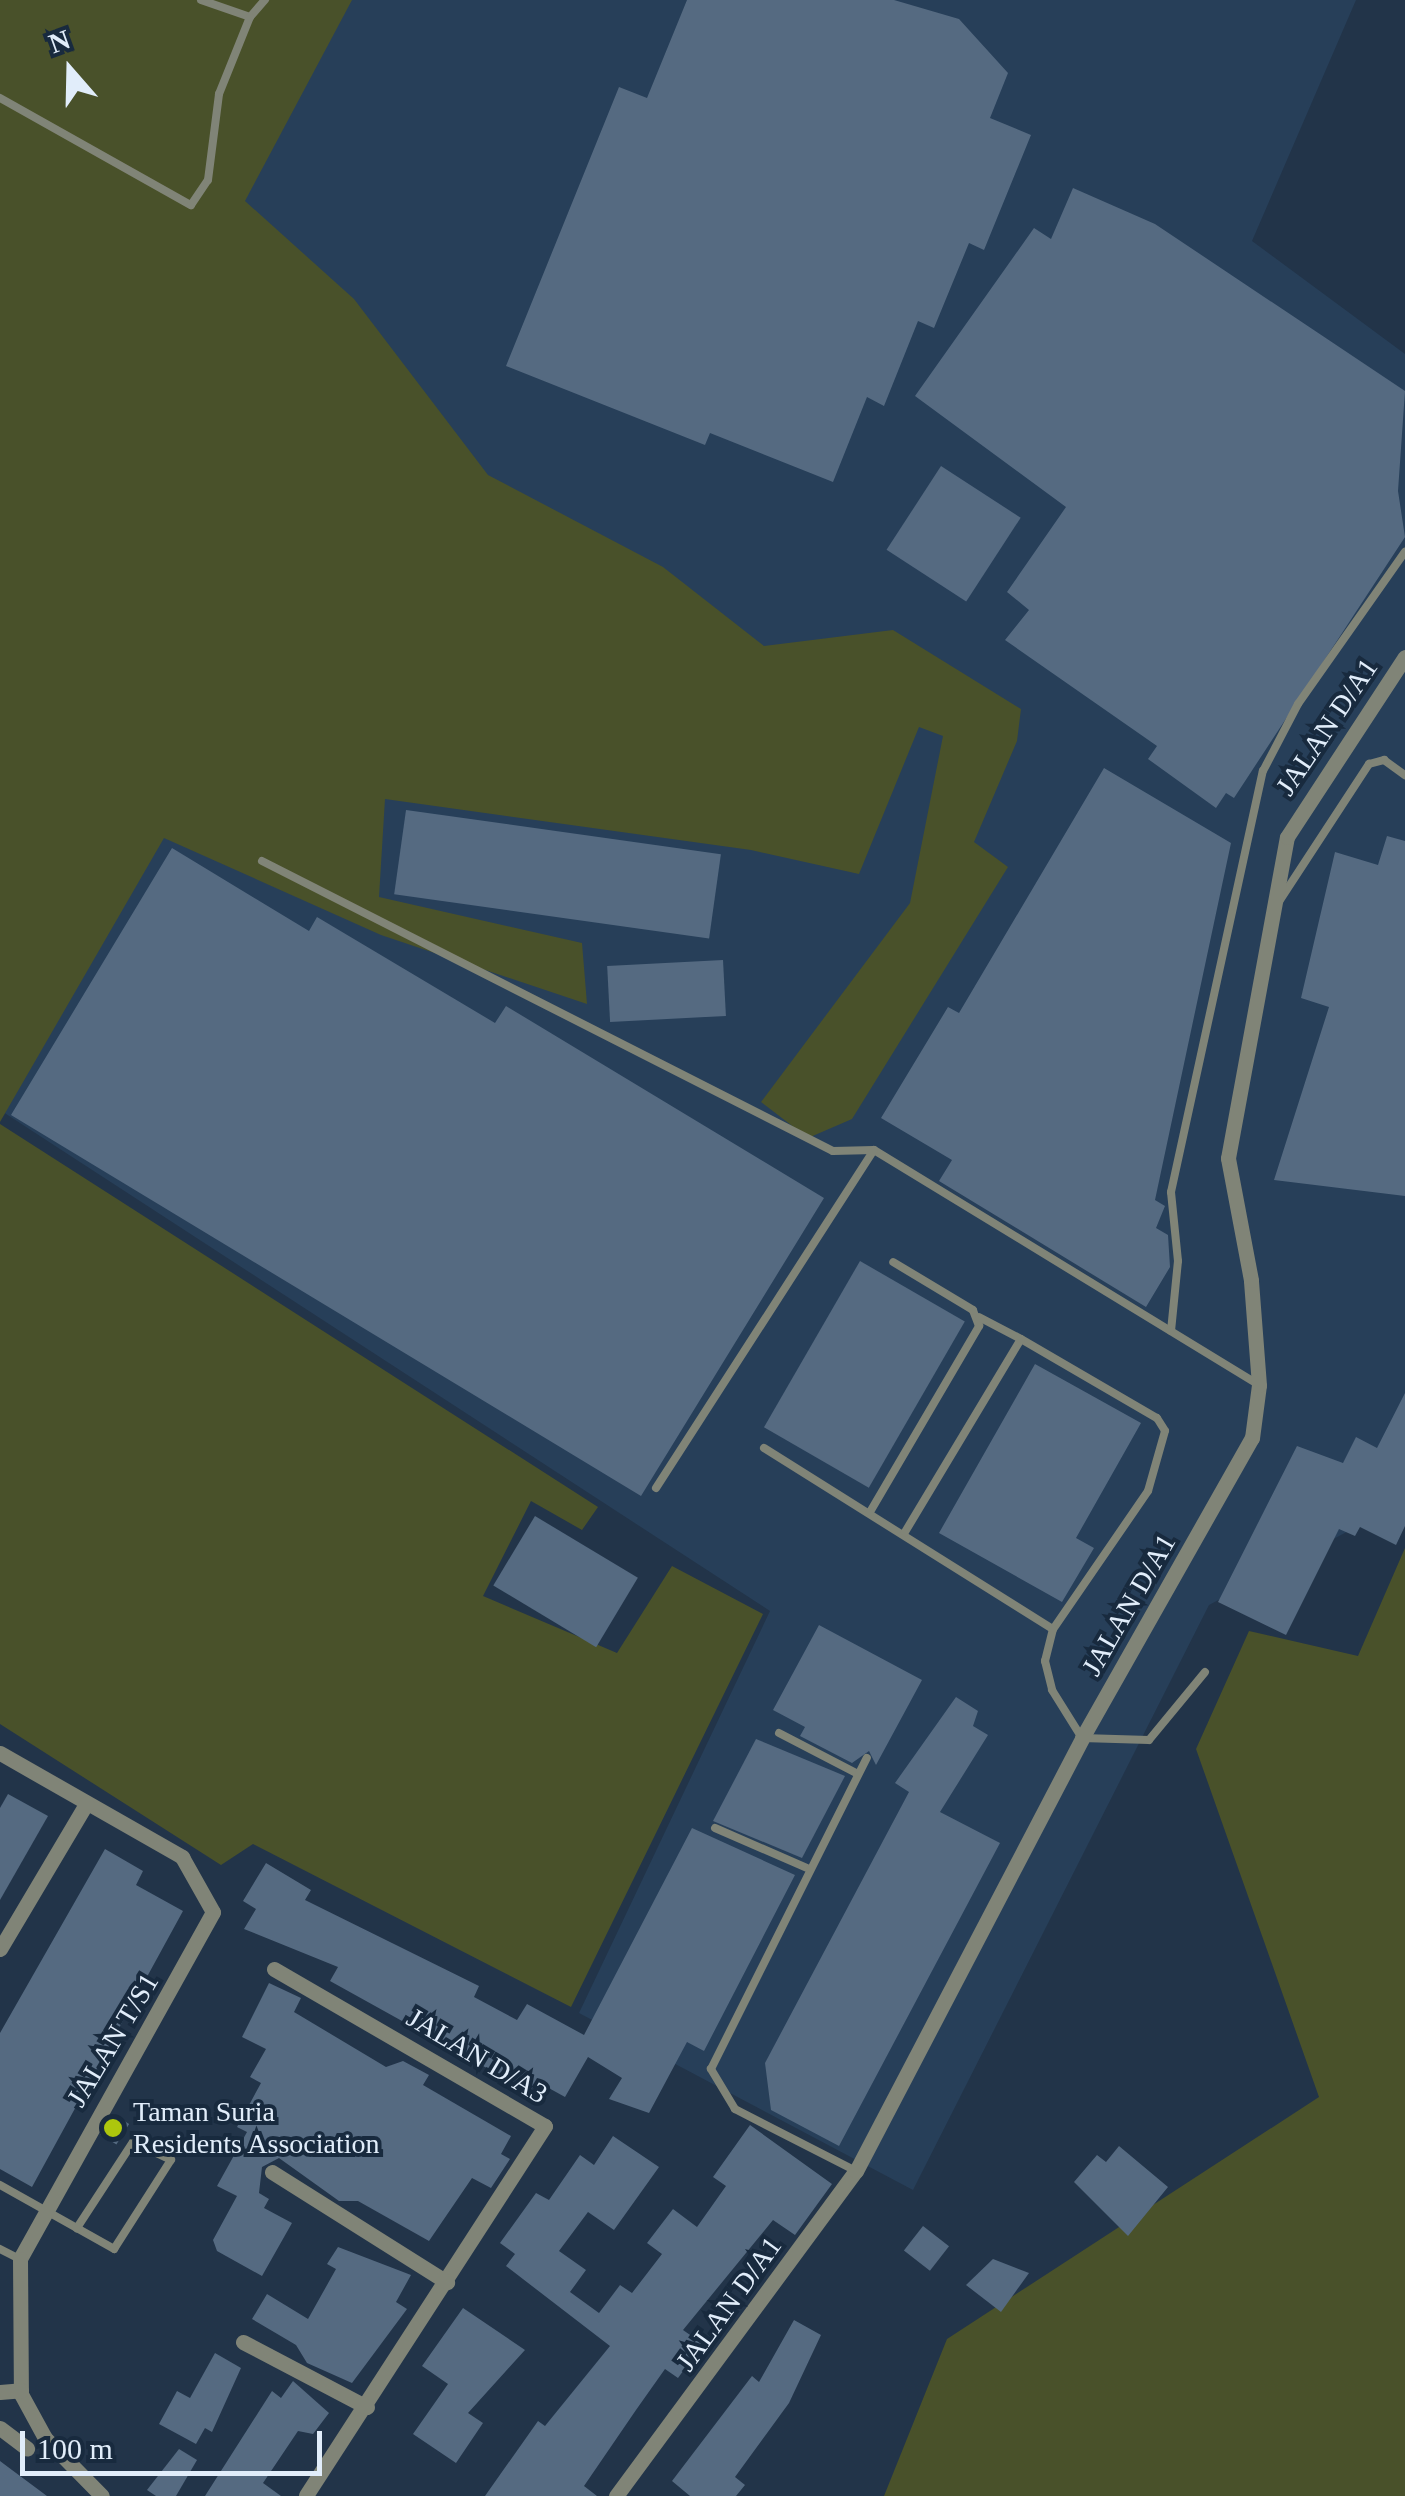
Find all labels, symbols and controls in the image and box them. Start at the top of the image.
north arrow [20,20,120,120]
text: N [45,23,74,59]
street label: JALAN D/A1 [1269,652,1385,802]
street label: JALAN D/A1 [1075,1528,1183,1682]
street label: JALAN T/S1 [60,1967,166,2113]
street label: JALAN D/A3 [401,2001,553,2111]
place label: Taman Suria Residents Association [133,2095,381,2161]
marker: Taman Suria Residents Association [102,2117,124,2139]
street label: JALAN D/A1 [669,2230,789,2378]
scale bar [25,2411,328,2473]
text: 100 m [37,2432,113,2465]

